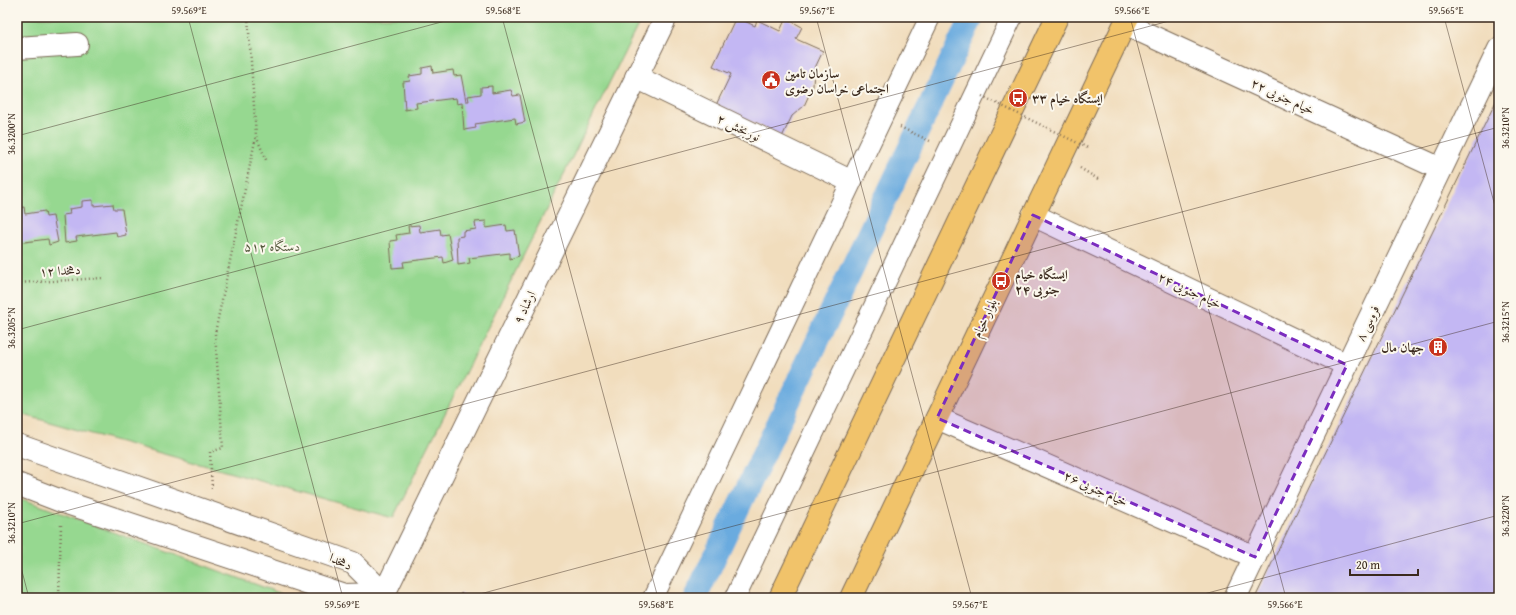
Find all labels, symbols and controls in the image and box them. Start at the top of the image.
text: 59.569°E [171,3,207,18]
text: 59.568°E [485,3,521,18]
text: 59.567°E [799,3,835,18]
text: 59.566°E [1114,3,1150,18]
text: 59.565°E [1428,3,1464,18]
place label: سازمان تامین اجتماعی خراسان رضوی [785,64,889,98]
public building icon: سازمان تامین اجتماعی خراسان رضوی [760,69,782,91]
street label: خیام جنوبی ۲۲ [1247,73,1318,121]
bus stop icon: ایستگاه خیام ۳۳ [1007,87,1029,109]
place label: ایستگاه خیام ۳۳ [1032,89,1103,110]
text: 36.3210°N [1498,107,1513,149]
street label: نوربخش ۲ [714,109,764,146]
text: 36.3200°N [4,113,19,155]
park label: ۵۱۲ دستگاه [244,237,300,256]
street label: دهخدا ۱۲ [39,260,81,281]
place label: ایستگاه خیام جنوبی ۲۴ [1015,265,1068,299]
street label: خیام جنوبی ۲۴ [1154,267,1225,315]
bus stop icon: ایستگاه خیام جنوبی ۲۴ [990,270,1012,292]
street label: ارشاد ۹ [508,287,541,327]
street label: بلوار خیام [967,295,1004,342]
text: 36.3215°N [1498,301,1513,343]
street label: فروسی ۸ [1351,302,1384,344]
text: 36.3205°N [4,307,19,349]
building icon: جهان مال [1427,336,1449,358]
place label: جهان مال [1381,338,1424,357]
street label: خیام جنوبی ۲۶ [1060,466,1131,513]
text: 36.3220°N [1498,495,1513,537]
text: 36.3210°N [4,502,19,544]
street label: دهخدا [326,548,355,575]
scale bar [1350,551,1418,577]
text: 20 m [1356,556,1380,573]
text: 59.569°E [324,597,360,612]
text: 59.568°E [638,597,674,612]
text: 59.567°E [952,597,988,612]
text: 59.566°E [1267,597,1303,612]

